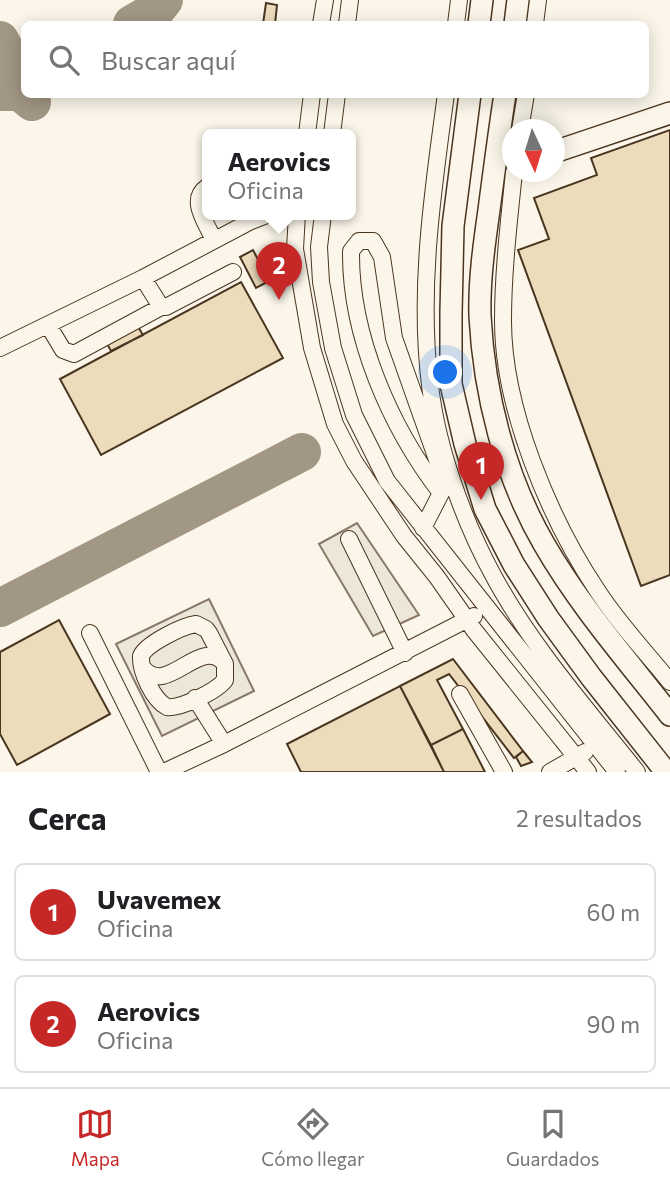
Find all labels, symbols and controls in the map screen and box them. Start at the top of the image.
search box [21,21,649,98]
icon: search [45,41,83,79]
text: Buscar aquí [101,44,236,75]
north arrow [502,119,565,182]
popup [202,129,356,220]
text: Aerovics [227,145,331,176]
text: Oficina [227,176,304,204]
pin: 2 [256,242,302,300]
your location [428,355,462,389]
pin: 1 [458,442,504,500]
text: Cerca [28,799,107,836]
text: 2 resultados [516,804,642,832]
text: Uvavemex [97,883,222,914]
text: 1 [48,898,58,926]
text: 60 m [587,898,640,926]
text: Oficina [97,914,173,942]
text: Aerovics [97,995,200,1026]
text: 2 [46,1010,60,1038]
text: 90 m [587,1010,640,1038]
text: Oficina [97,1026,173,1054]
tab: Mapa [71,1105,120,1170]
tab: Cómo llegar [261,1105,365,1170]
tab: Guardados [506,1105,599,1170]

